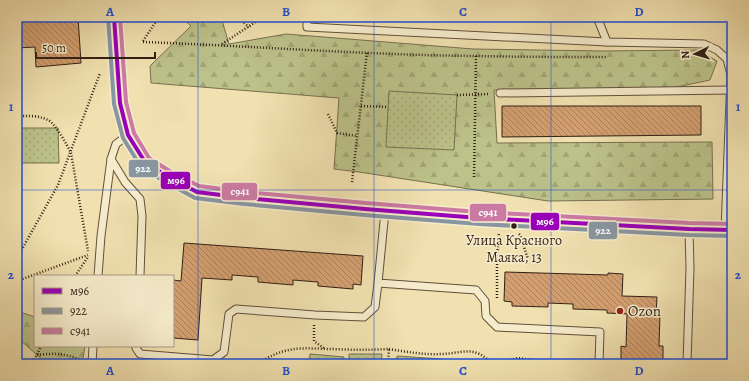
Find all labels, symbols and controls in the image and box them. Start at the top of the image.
text: A [105,3,115,20]
text: B [282,3,290,20]
text: C [459,3,467,20]
text: D [634,3,644,20]
scale bar [36,34,155,60]
north arrow [675,34,715,74]
text: 50 m [42,40,66,56]
text: N [678,50,693,59]
text: 1 [9,98,14,115]
text: 1 [736,98,741,115]
line badge: 922 [128,159,159,178]
text: 922 [135,161,152,176]
line badge: м96 [160,171,191,190]
text: м96 [167,173,185,188]
line badge: с941 [221,182,258,201]
text: с941 [231,184,250,199]
line badge: с941 [469,203,507,222]
text: с941 [479,205,498,220]
line badge: м96 [530,212,560,231]
text: м96 [536,214,554,229]
marker: Улица Красного Маяка, 13 [509,221,519,231]
line badge: 922 [588,221,618,240]
text: 922 [595,223,612,238]
place label: Улица Красного Маяка, 13 [466,231,562,267]
text: 2 [8,266,15,283]
text: 2 [735,266,742,283]
legend [34,275,174,347]
text: м96 [70,283,90,299]
place label: Ozon [628,301,661,321]
text: 922 [70,303,87,319]
marker: Ozon [615,306,625,316]
text: с941 [70,323,90,339]
text: A [105,362,115,379]
text: B [282,362,290,379]
text: C [459,362,467,379]
text: D [634,362,644,379]

